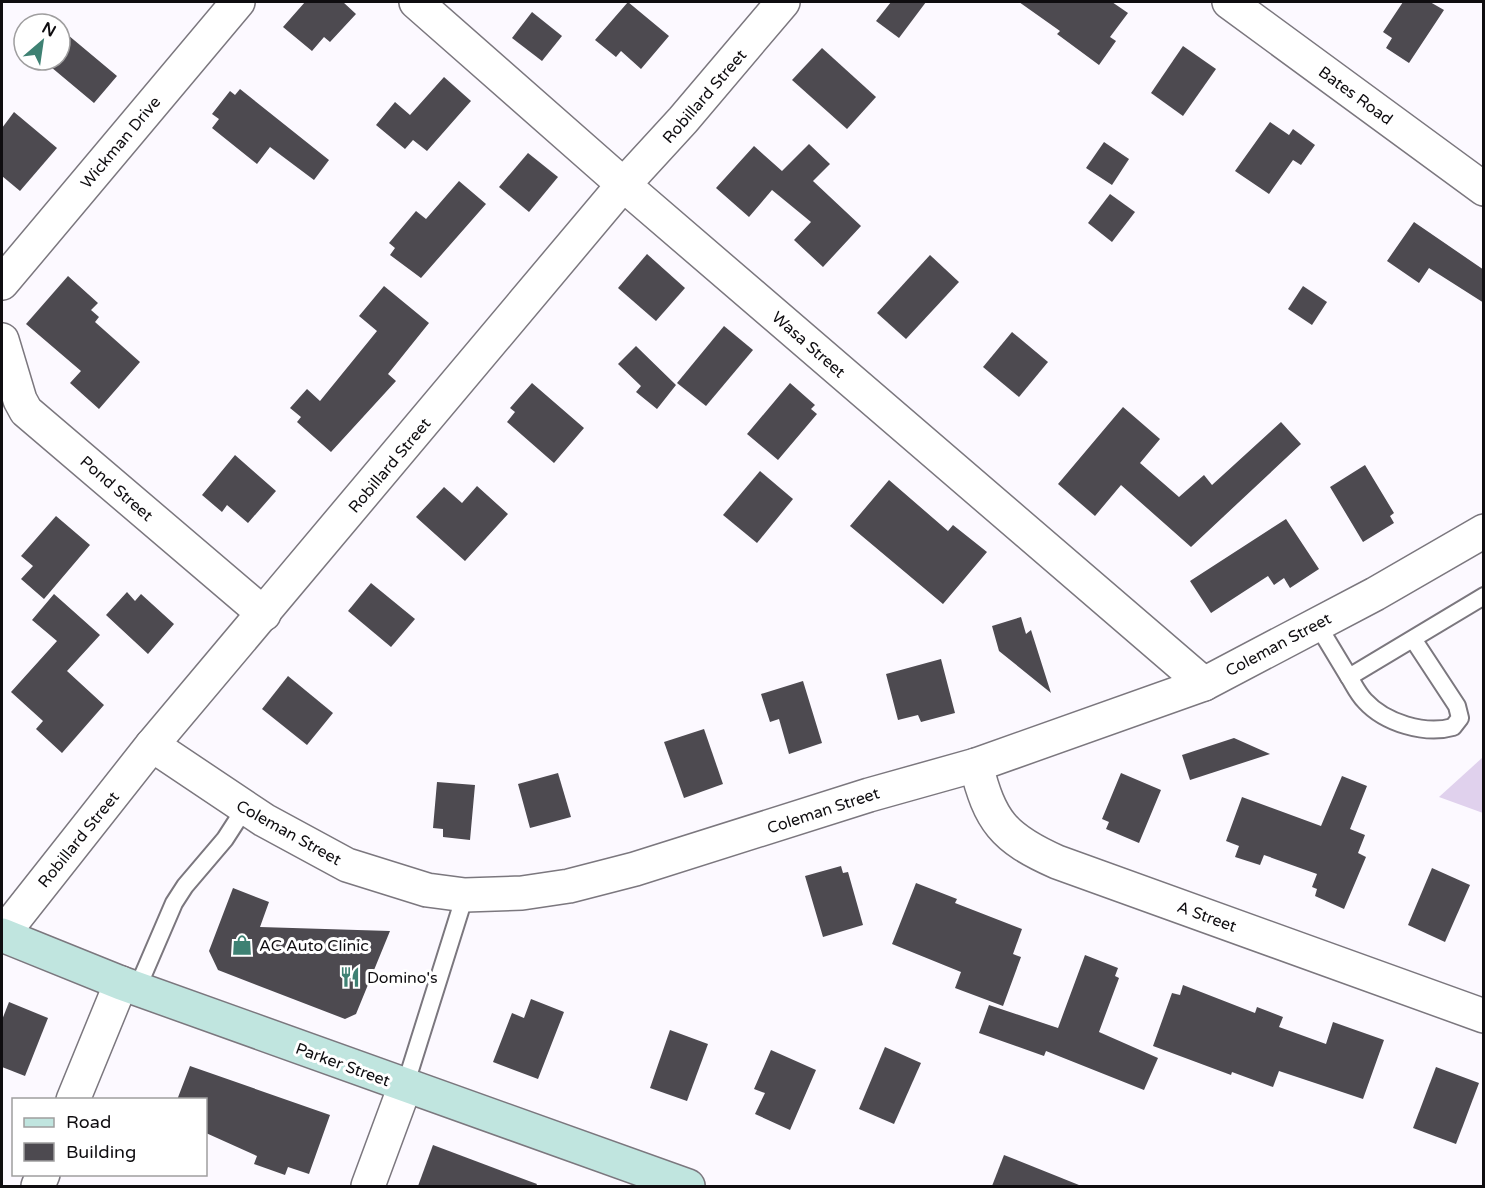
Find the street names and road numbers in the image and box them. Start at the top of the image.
street label: Robillard Street [658,46,751,148]
street label: Bates Road [1314,62,1396,129]
street label: Wickman Drive [76,92,165,193]
street label: Wasa Street [767,307,849,382]
street label: Robillard Street [344,414,435,517]
street label: Pond Street [76,452,157,526]
street label: Coleman Street [1222,609,1335,681]
street label: Coleman Street [765,783,882,839]
street label: Robillard Street [34,787,124,892]
street label: Coleman Street [233,796,345,870]
street label: A Street [1174,897,1239,937]
street label: Parker Street [293,1039,393,1091]

